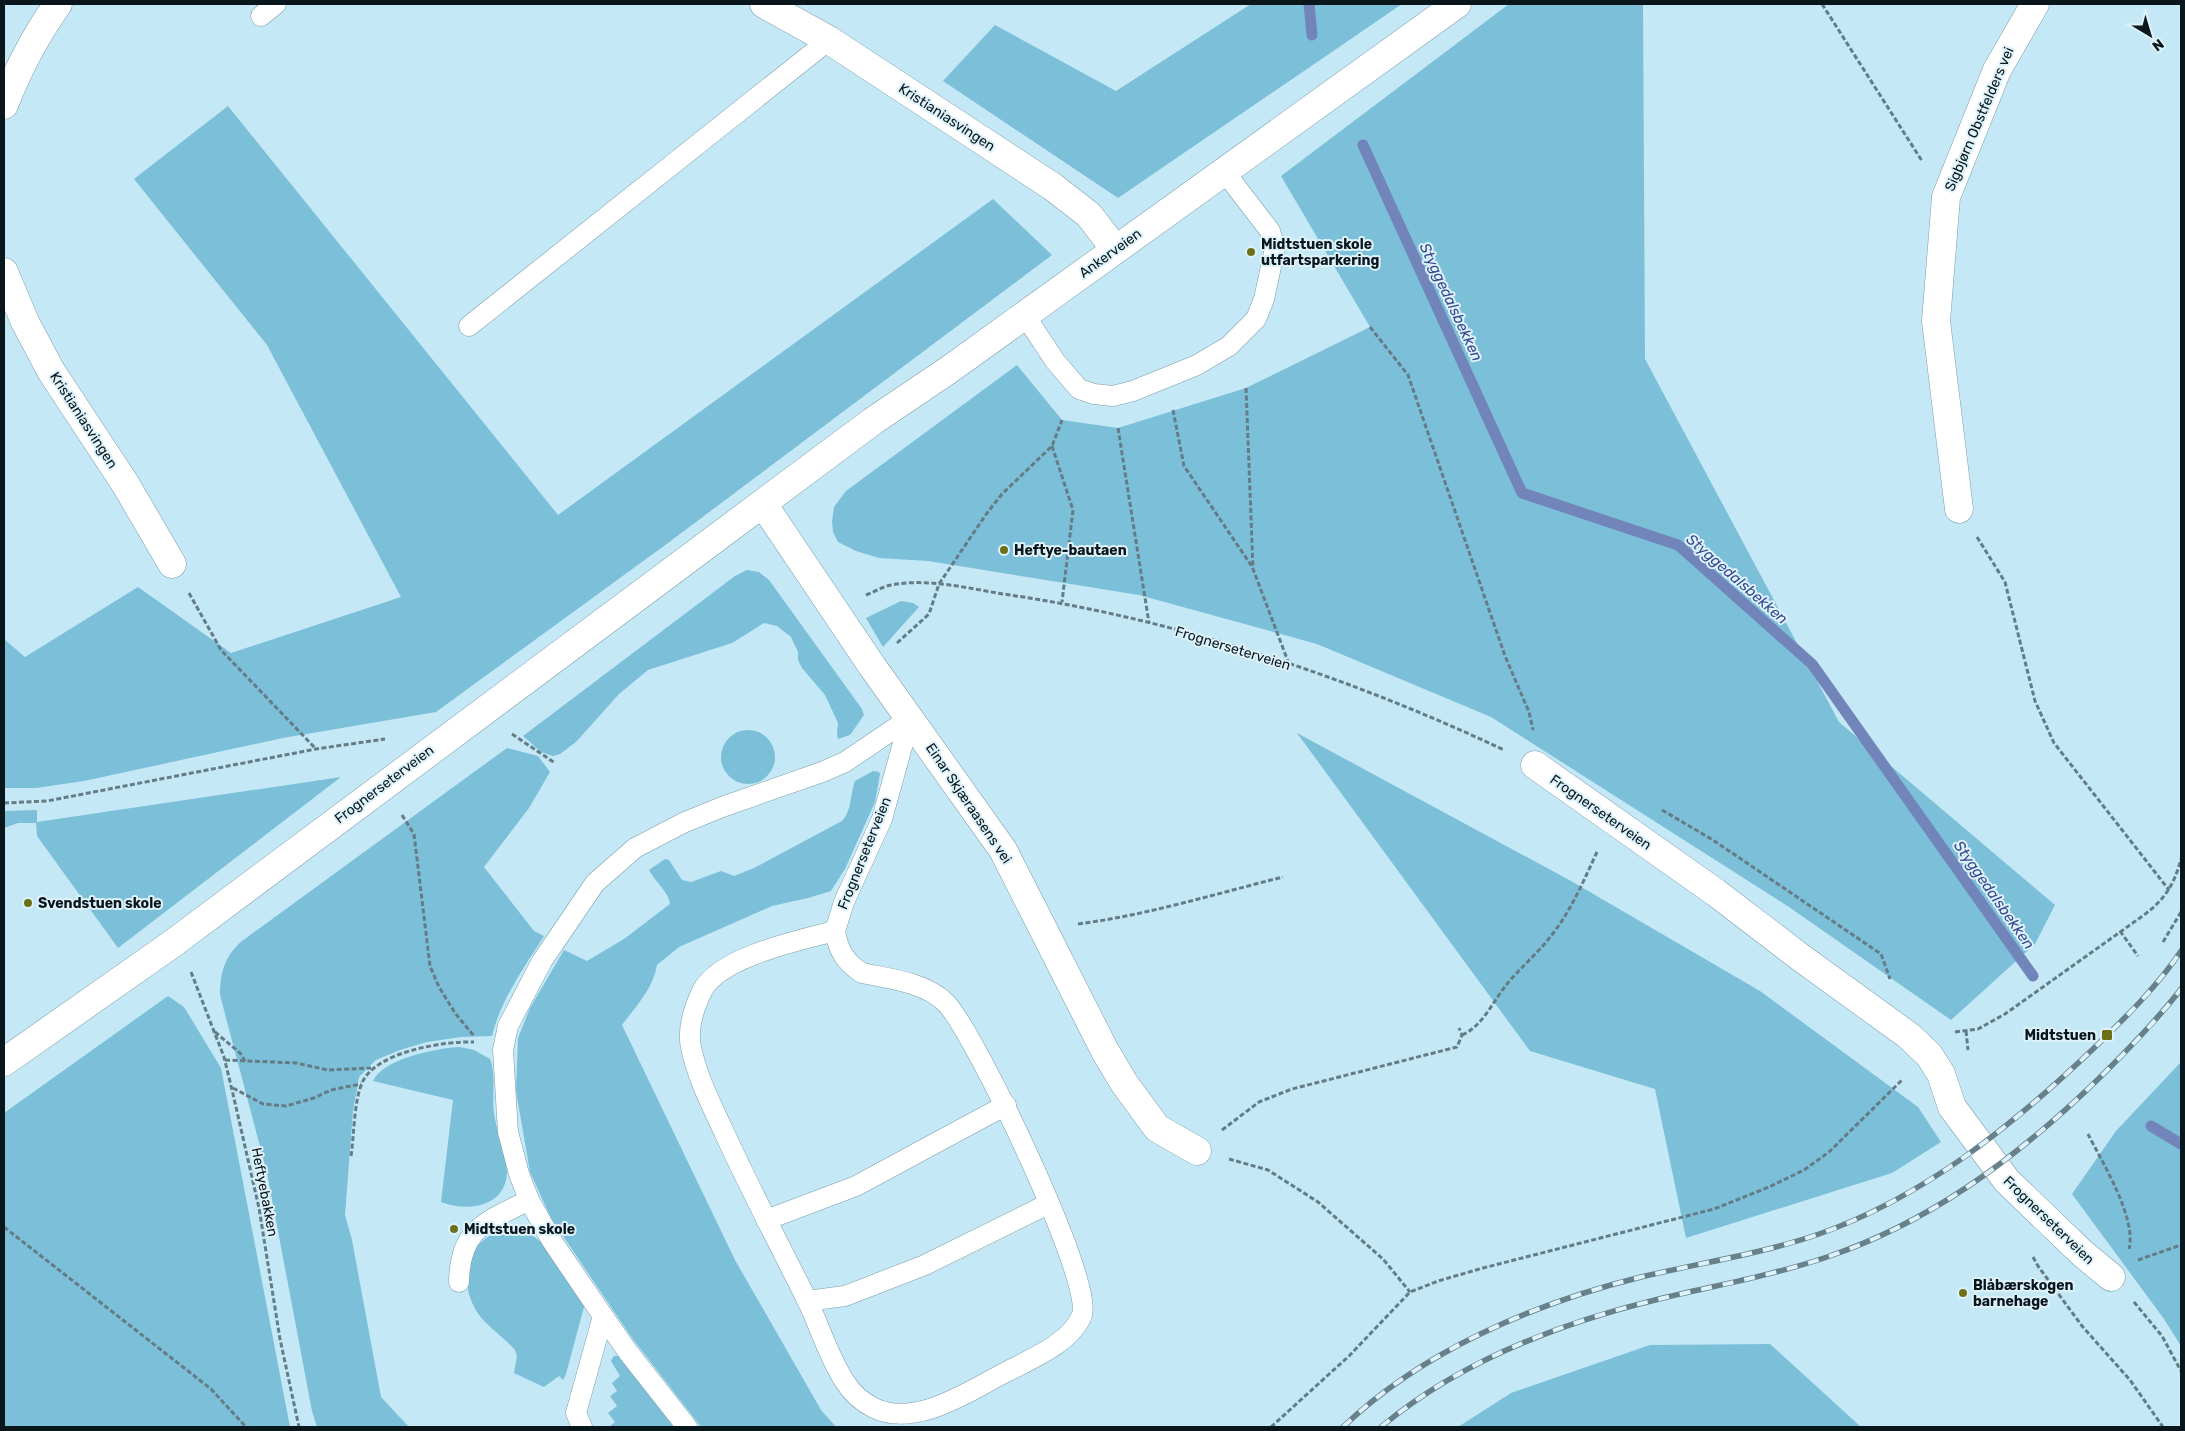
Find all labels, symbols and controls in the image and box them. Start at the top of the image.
north arrow [2125,10,2175,60]
text: N [2148,35,2167,55]
street label: Sigbjørn Obstfelders vei [1941,45,2018,194]
street label: Kristianiasvingen [895,80,998,155]
street label: Ankerveien [1076,225,1145,282]
place label: Midtstuen skole utfartsparkering [1261,236,1379,269]
water label: Styggedalsbekken [1416,240,1486,364]
marker: Midtstuen skole utfartsparkering [1245,246,1257,258]
street label: Kristianiasvingen [46,369,121,472]
water label: Styggedalsbekken [1683,530,1791,628]
place label: Heftye-bautaen [1014,542,1127,559]
marker: Heftye-bautaen [998,544,1010,556]
street label: Frognerseterveien [1173,623,1293,674]
street label: Einar Skjæraasens vei [922,740,1015,867]
street label: Frognerseterveien [331,742,437,827]
street label: Frognerseterveien [1547,771,1655,854]
street label: Frognerseterveien [834,794,895,912]
water label: Styggedalsbekken [1950,837,2038,953]
place label: Svendstuen skole [38,895,161,912]
marker: Svendstuen skole [22,897,34,909]
place label: Midtstuen [2024,1027,2096,1044]
marker: Midtstuen [2100,1028,2114,1042]
street label: Heftyebakken [248,1146,281,1238]
street label: Frognerseterveien [2000,1173,2098,1268]
place label: Midtstuen skole [464,1221,575,1238]
marker: Midtstuen skole [448,1223,460,1235]
place label: Blåbærskogen barnehage [1973,1277,2073,1310]
marker: Blåbærskogen barnehage [1957,1287,1969,1299]

